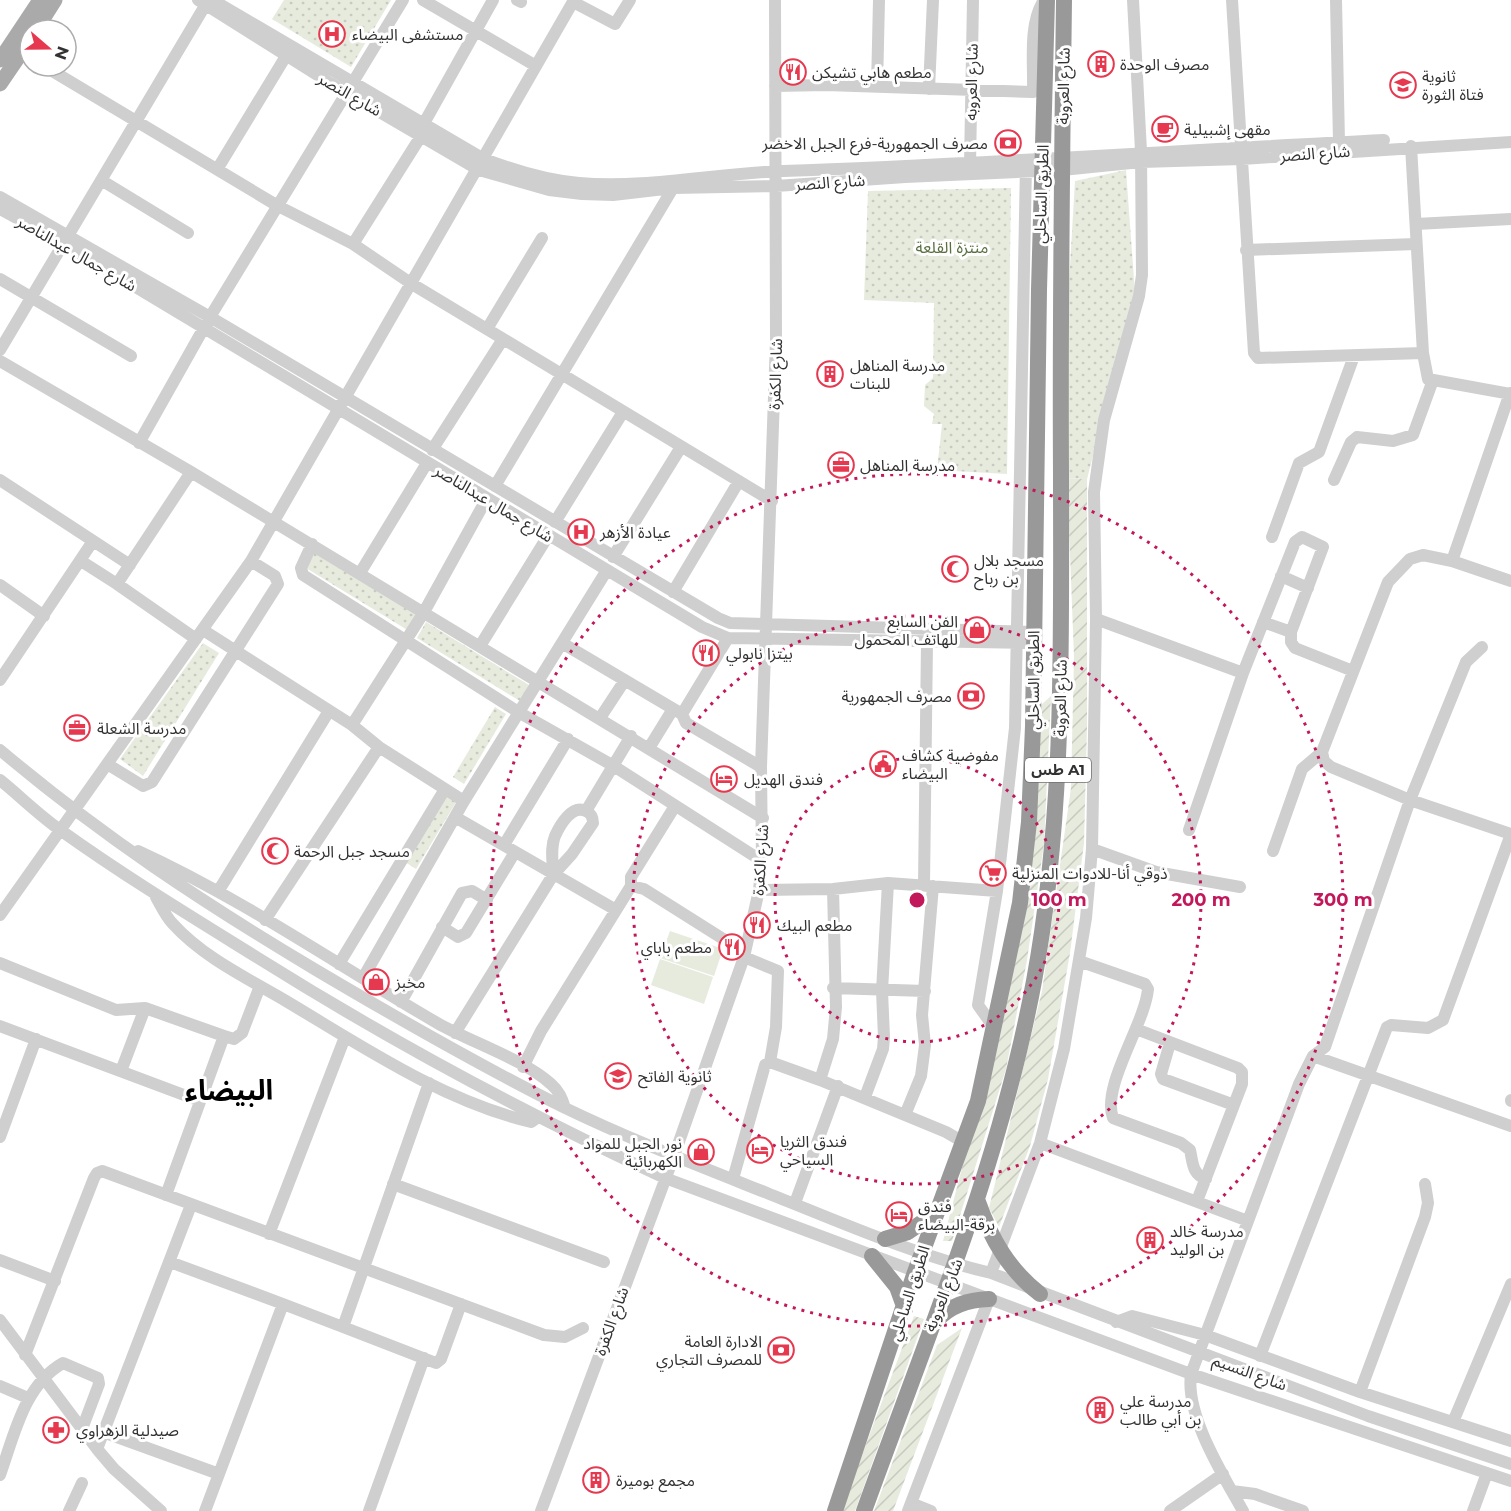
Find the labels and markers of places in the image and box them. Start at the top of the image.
hospital icon: مستشفى البيضاء [317,19,347,49]
place label: مستشفى البيضاء [352,25,463,44]
building icon: مصرف الوحدة [1086,49,1116,79]
place label: مصرف الوحدة [1120,55,1209,74]
restaurant icon: مطعم هابي تشيكن [778,57,808,87]
place label: مطعم هابي تشيكن [812,63,932,85]
place label: ثانوية فتاة الثورة [1422,67,1484,104]
school or university icon: ثانوية فتاة الثورة [1388,70,1418,100]
cafe icon: مقهى إشبيلية [1150,114,1180,144]
place label: مقهى إشبيلية [1184,120,1271,140]
bank icon: مصرف الجمهورية-فرع الجبل الاخضر [993,128,1023,158]
place label: مصرف الجمهورية-فرع الجبل الاخضر [761,134,988,156]
place label: مدرسة المناهل للبنات [850,356,945,393]
building icon: مدرسة المناهل للبنات [815,359,845,389]
office icon: مدرسة المناهل [826,450,856,480]
place label: مدرسة المناهل [860,456,955,475]
hospital icon: عيادة الأزهر [566,517,596,547]
place label: عيادة الأزهر [599,523,671,542]
place label: مسجد بلال بن رباح [974,551,1044,591]
mosque icon: مسجد بلال بن رباح [940,554,970,584]
place label: الفن السابع للهاتف المحمول [854,612,958,650]
shop icon: الفن السابع للهاتف المحمول [962,615,992,645]
restaurant icon: بيتزا نابولي [691,638,721,668]
place label: بيتزا نابولي [726,644,793,666]
bank icon: مصرف الجمهورية [956,681,986,711]
place label: مصرف الجمهورية [842,687,952,706]
office icon: مدرسة الشعلة [62,713,92,743]
place label: مدرسة الشعلة [97,719,186,738]
place label: مفوضية كشاف البيضاء [902,746,999,783]
public building icon: مفوضية كشاف البيضاء [868,749,898,779]
hotel icon: فندق الهديل [709,764,739,794]
place label: فندق الهديل [744,770,823,789]
mosque icon: مسجد جبل الرحمة [260,836,290,866]
place label: مسجد جبل الرحمة [294,842,410,861]
supermarket icon: ذوقي أنا-للادوات المنزلية [978,858,1008,888]
place label: ذوقي أنا-للادوات المنزلية [1012,864,1168,886]
centre of rings [907,890,927,910]
restaurant icon: مطعم البيك [742,910,772,940]
place label: مطعم البيك [777,916,852,938]
restaurant icon: مطعم باباي [717,932,747,962]
place label: مطعم باباي [641,938,712,960]
shop icon: مخبز [361,967,391,997]
place label: مخبز [394,973,425,992]
school or university icon: ثانوية الفاتح [603,1061,633,1091]
place label: ثانوية الفاتح [638,1067,712,1089]
place label: فندق الثريا السياحي [780,1132,847,1172]
place label: نور الجبل للمواد الكهربائية [583,1134,682,1171]
hotel icon: فندق الثريا السياحي [745,1135,775,1165]
shop icon: نور الجبل للمواد الكهربائية [686,1137,716,1167]
place label: فندق برقة-البيضاء [918,1197,995,1234]
hotel icon: فندق برقة-البيضاء [884,1200,914,1230]
place label: مدرسة خالد بن الوليد [1170,1222,1244,1259]
building icon: مدرسة خالد بن الوليد [1135,1225,1165,1255]
place label: الادارة العامة للمصرف التجاري [656,1332,762,1372]
bank icon: الادارة العامة للمصرف التجاري [766,1335,796,1365]
place label: مدرسة علي بن أبي طالب [1120,1392,1201,1432]
building icon: مدرسة علي بن أبي طالب [1085,1395,1115,1425]
pharmacy icon: صيدلية الزهراوي [41,1415,71,1445]
place label: صيدلية الزهراوي [76,1421,179,1443]
building icon: مجمع بوميرة [581,1465,611,1495]
place label: مجمع بوميرة [616,1471,695,1493]

